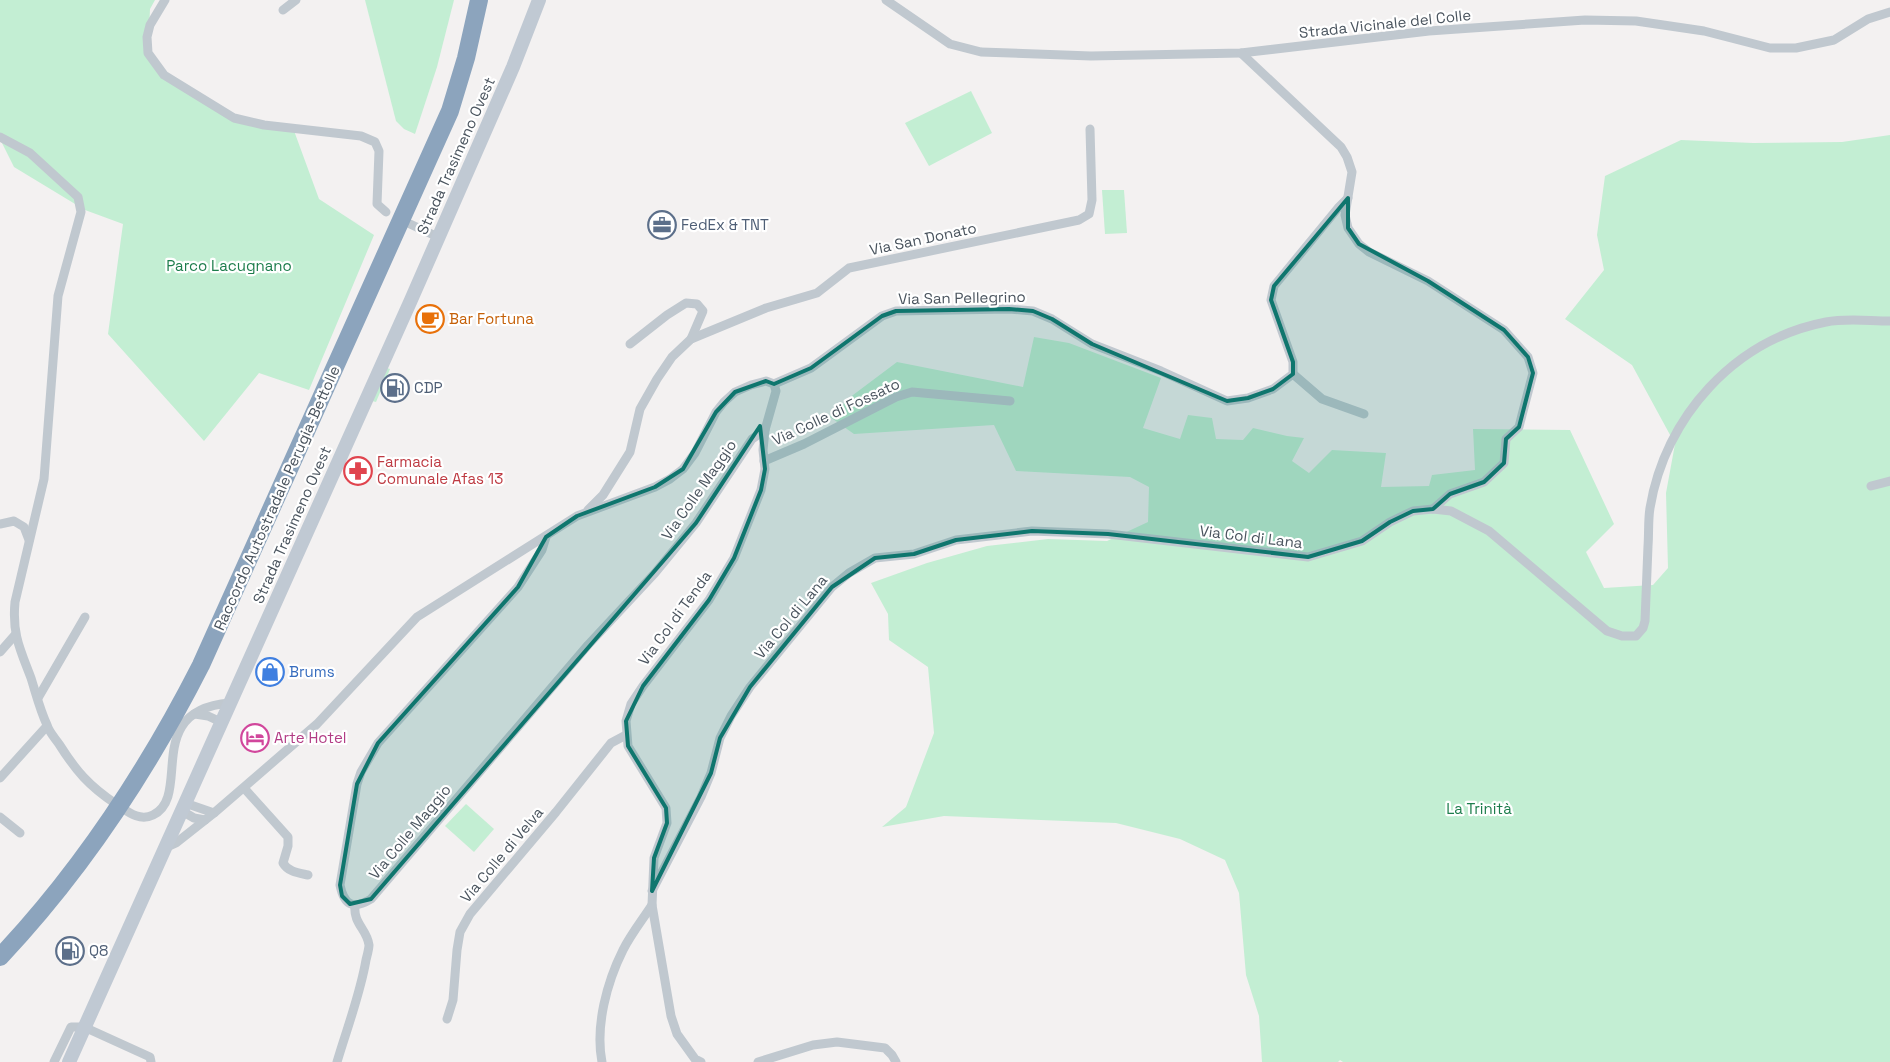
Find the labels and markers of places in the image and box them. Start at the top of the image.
office icon: FedEx & TNT [647,210,677,240]
place label: FedEx & TNT [681,215,769,234]
cafe icon: Bar Fortuna [415,304,445,334]
place label: Bar Fortuna [449,309,534,328]
fuel station icon: CDP [380,373,410,403]
place label: CDP [414,378,443,397]
place label: Farmacia Comunale Afas 13 [377,452,503,488]
pharmacy icon: Farmacia Comunale Afas 13 [343,456,373,486]
shop icon: Brums [255,657,285,687]
place label: Brums [289,662,335,681]
hotel icon: Arte Hotel [240,723,270,753]
place label: Arte Hotel [274,728,346,747]
fuel station icon: Q8 [55,936,85,966]
place label: Q8 [89,941,108,960]

